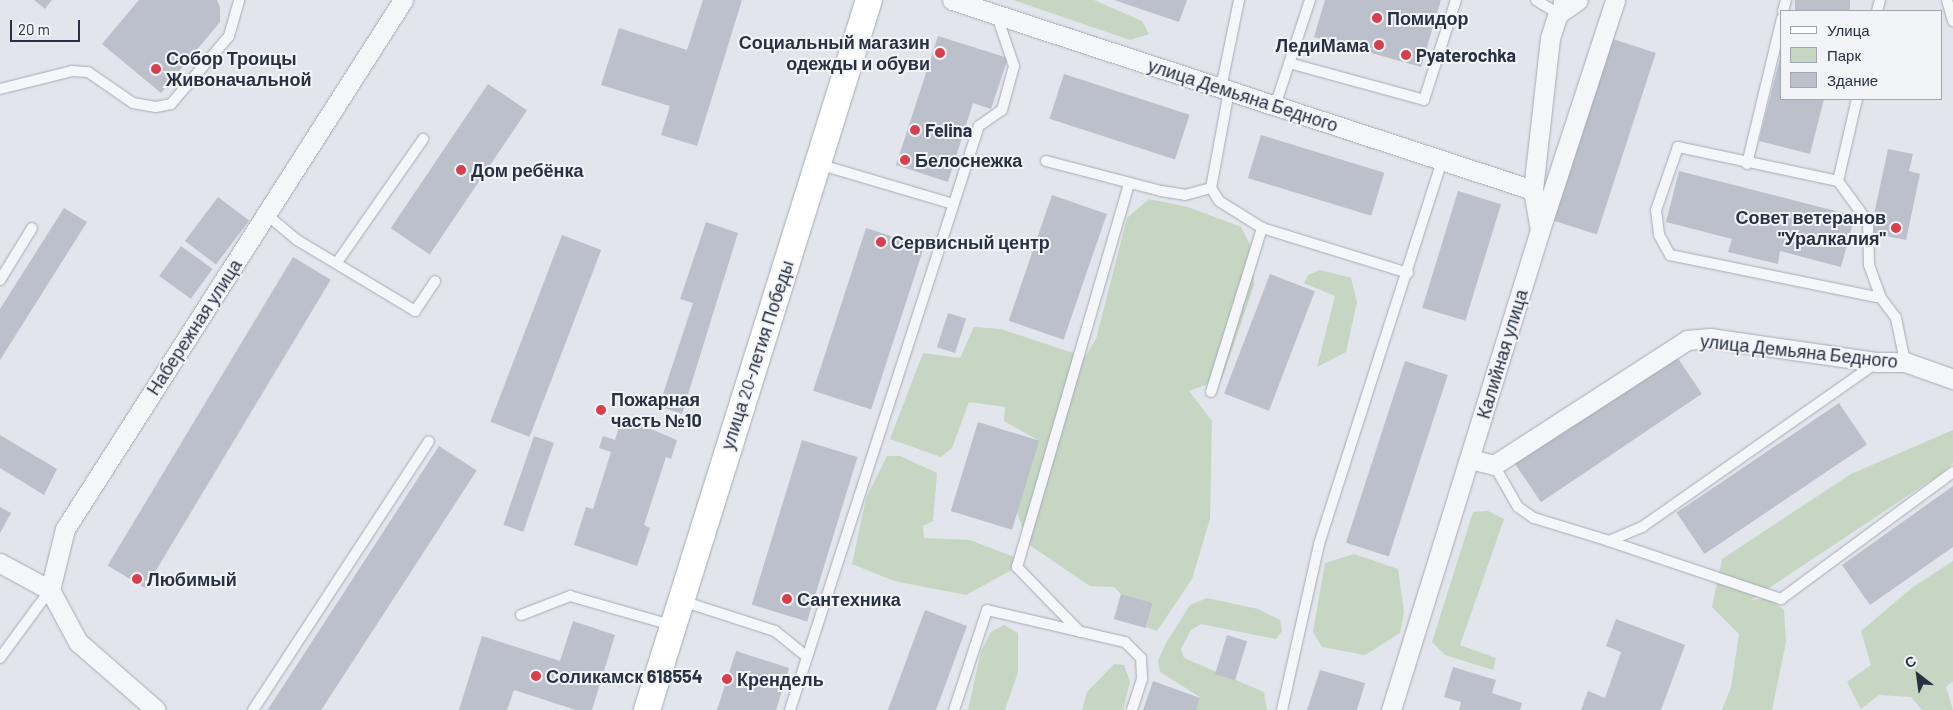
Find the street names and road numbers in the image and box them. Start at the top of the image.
street label: улица Демьяна Бедного [1145,54,1341,136]
street label: Набережная улица [142,255,246,399]
street label: улица 20-летия Победы [716,258,798,452]
street label: Калийная улица [1472,287,1532,421]
street label: улица Демьяна Бедного [1699,330,1899,372]

